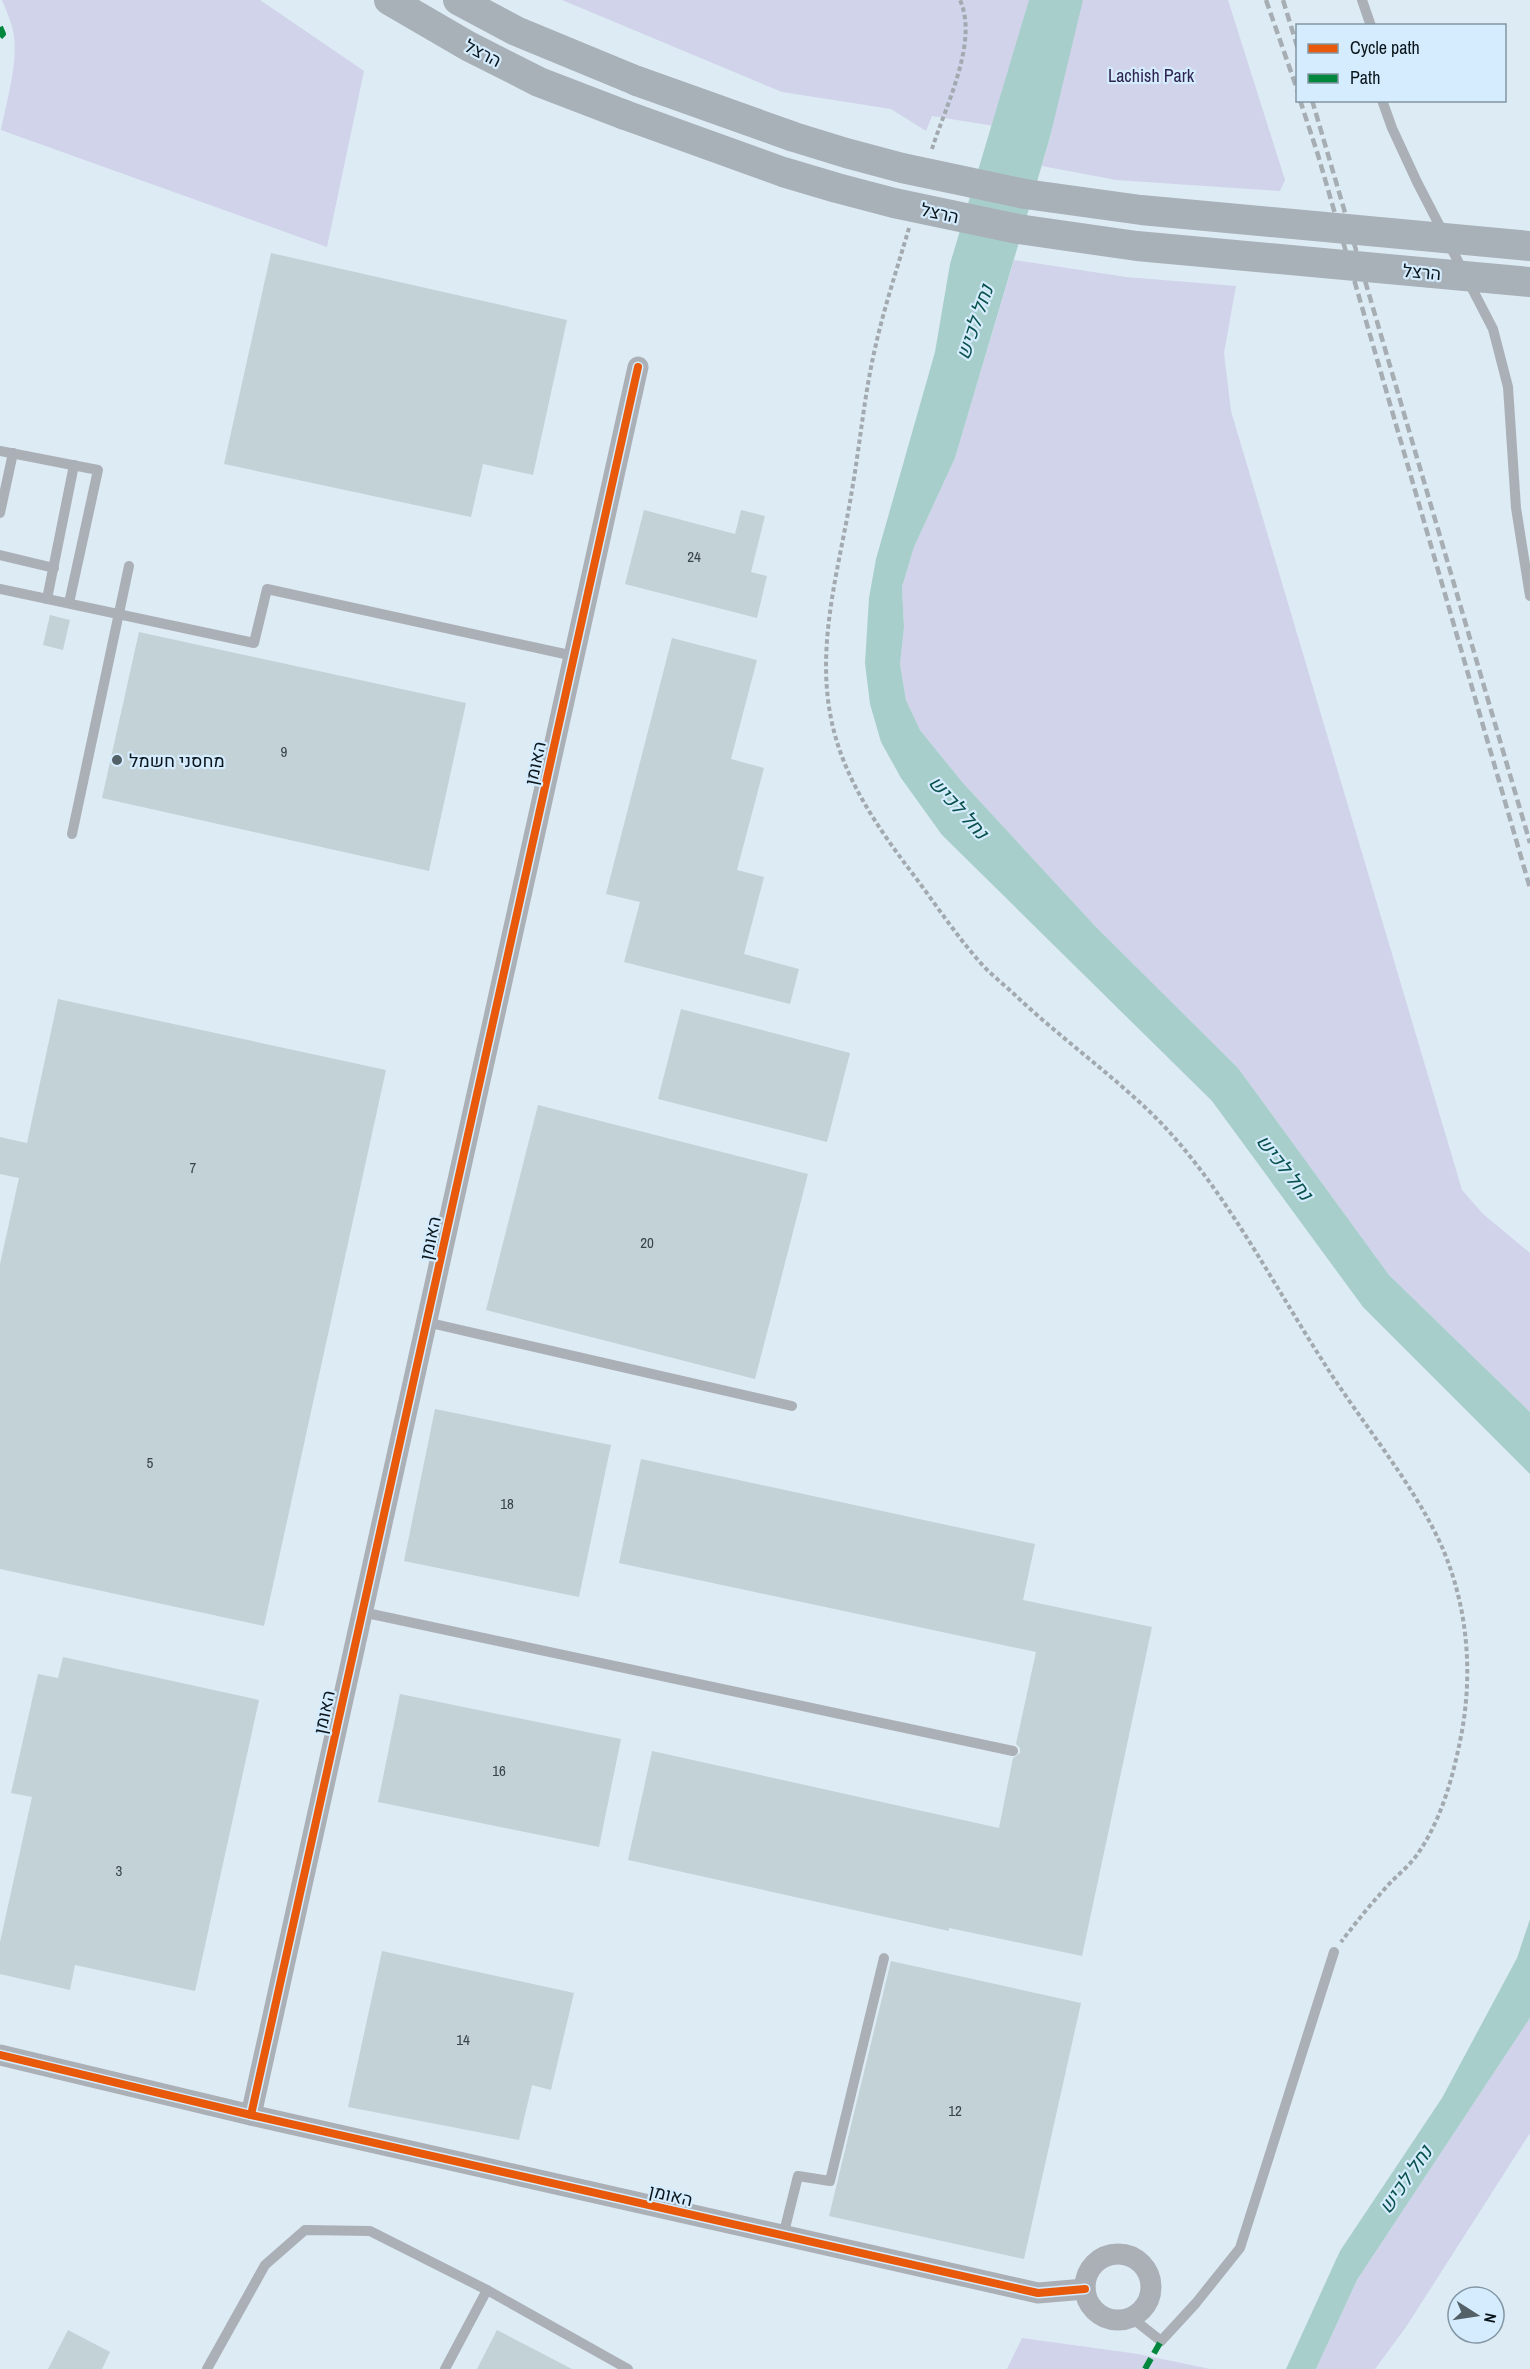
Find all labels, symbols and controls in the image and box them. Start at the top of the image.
legend [1296,24,1506,102]
street label: הרצל [460,33,506,73]
text: Cycle path [1350,35,1420,60]
park label: Lachish Park [1108,63,1195,88]
text: Path [1350,65,1380,90]
street label: הרצל [919,197,961,229]
street label: הרצל [1402,258,1442,286]
water label: נחל לכיש [949,279,1000,363]
house number: 24 [687,546,701,567]
street label: האומן [518,739,552,787]
house number: 9 [281,741,288,762]
place label: מחסני חשמל [129,748,225,773]
marker: מחסני חשמל [110,753,124,767]
water label: נחל לכיש [923,769,996,846]
water label: נחל לכיש [1251,1128,1320,1207]
house number: 7 [190,1157,197,1178]
street label: האומן [413,1214,447,1262]
house number: 20 [640,1232,654,1253]
house number: 5 [147,1452,154,1473]
house number: 18 [500,1493,514,1514]
street label: האומן [307,1688,341,1736]
house number: 16 [492,1760,506,1781]
house number: 3 [116,1860,123,1881]
house number: 14 [456,2029,470,2050]
house number: 12 [948,2100,962,2121]
water label: נחל לכיש [1372,2138,1439,2218]
street label: האומן [647,2178,695,2212]
north arrow [1446,2285,1506,2345]
text: N [1479,2311,1502,2325]

